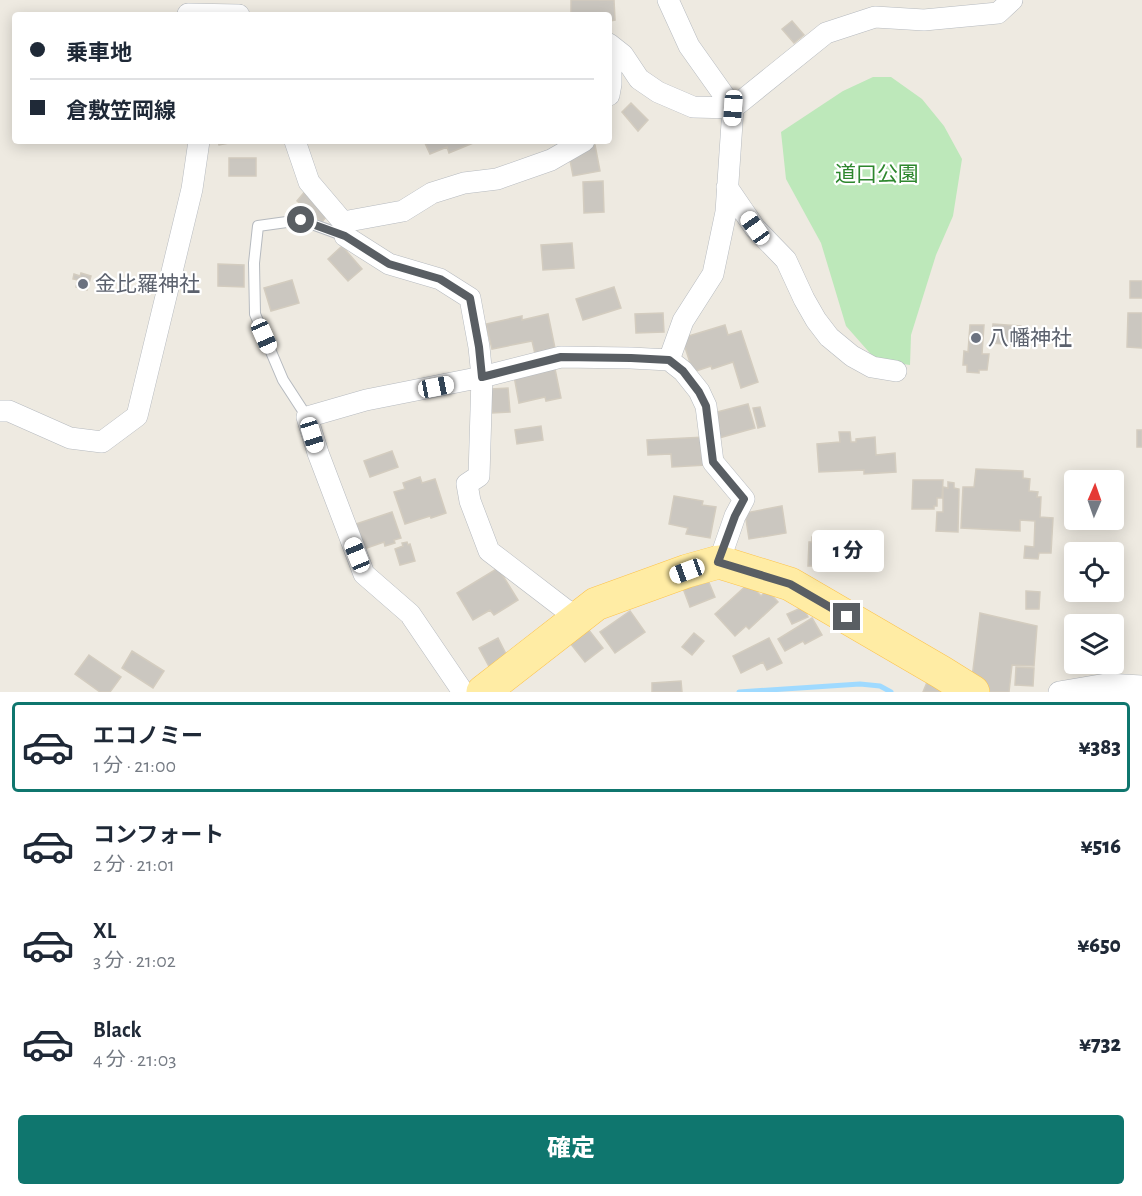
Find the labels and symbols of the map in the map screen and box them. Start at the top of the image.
car [723,89,743,127]
park label: 道口公園 [835,163,919,185]
route start [287,206,314,233]
car [737,208,773,248]
place label: 金比羅神社 [95,273,200,295]
marker: 金比羅神社 [76,277,90,291]
car [248,316,280,356]
place label: 八幡神社 [988,327,1072,349]
marker: 八幡神社 [969,331,983,345]
car [417,375,455,399]
car [298,415,326,455]
north arrow [1064,470,1124,530]
callout: 1 分 [811,530,883,572]
car [342,535,372,575]
car [667,556,707,586]
route end [833,603,860,630]

